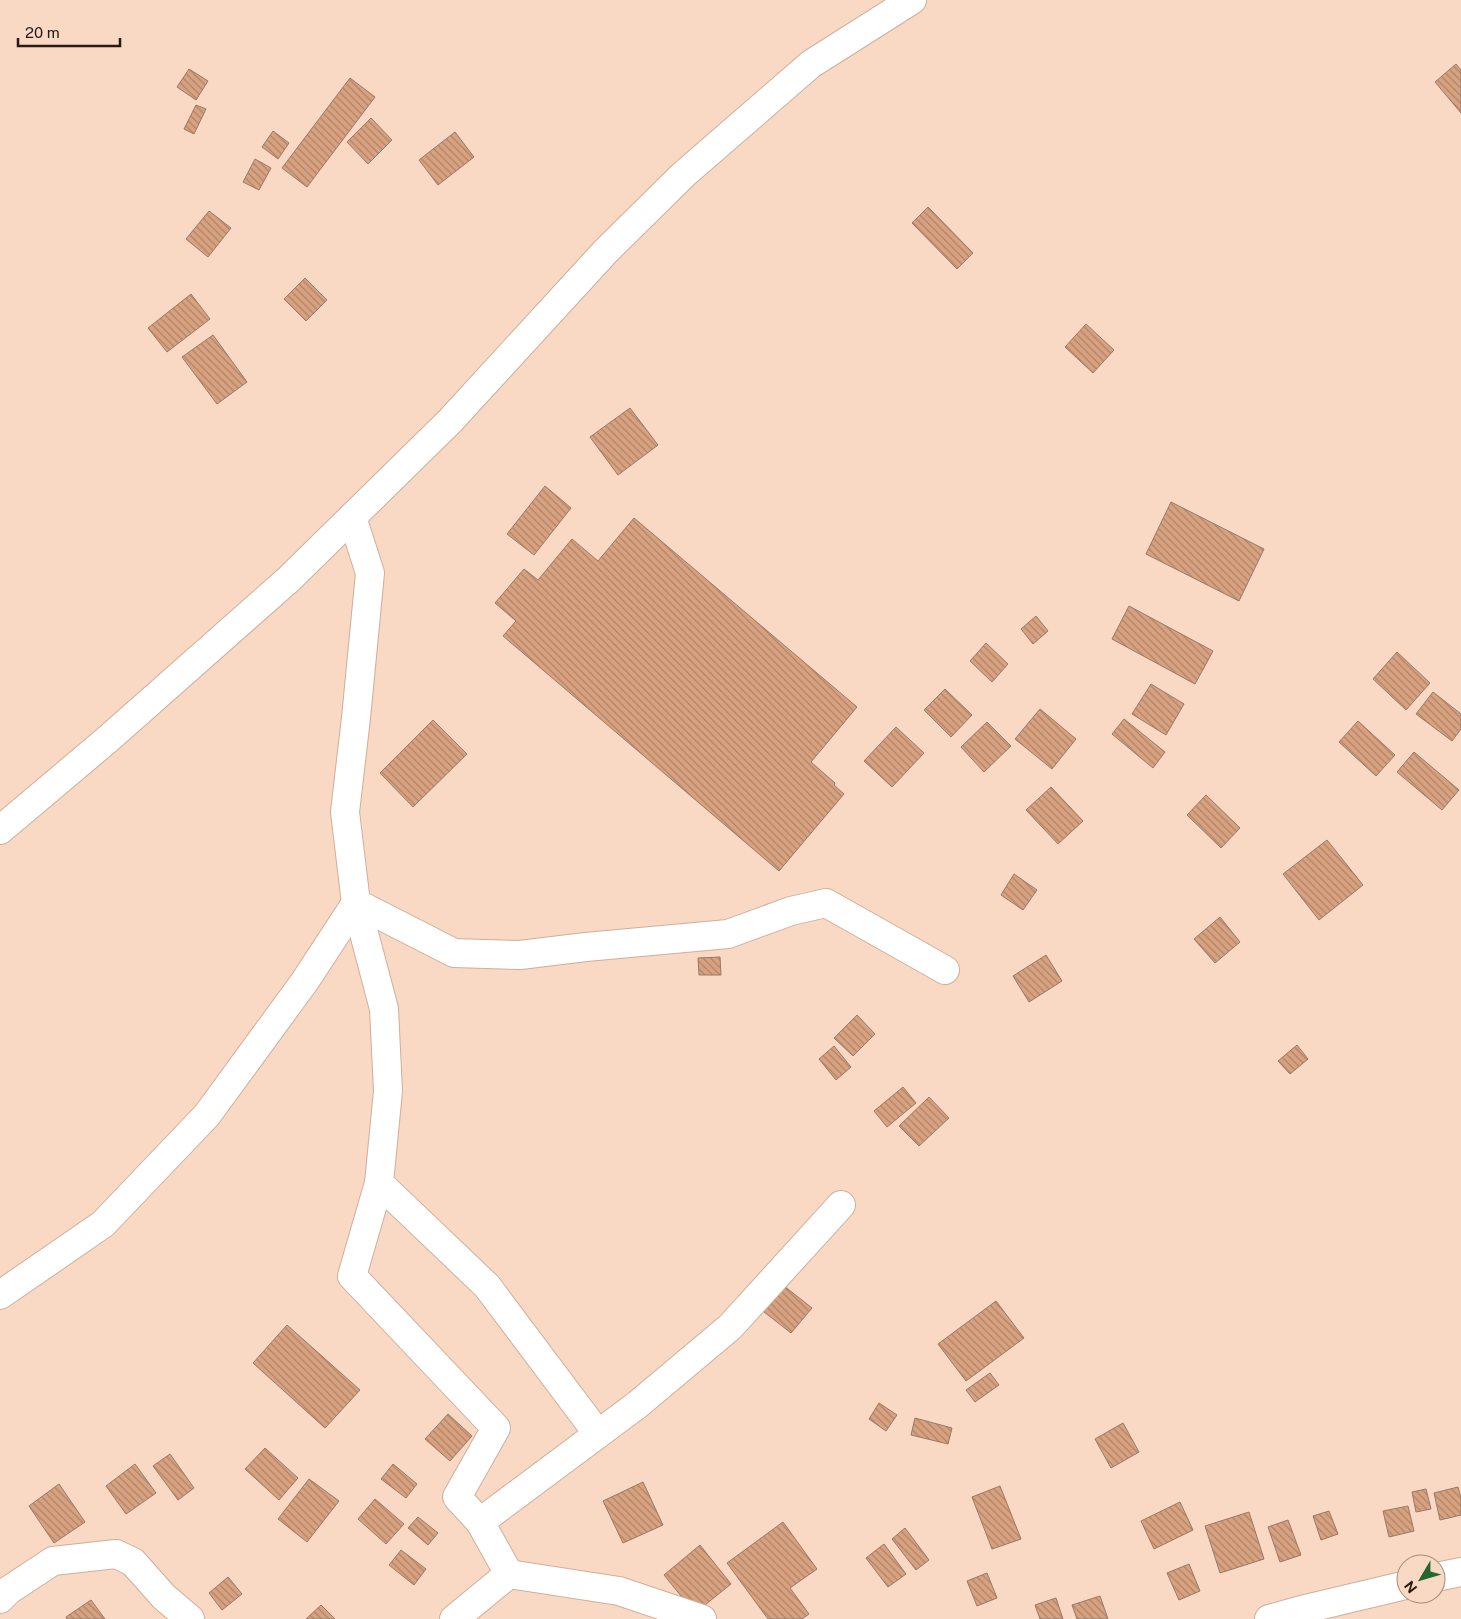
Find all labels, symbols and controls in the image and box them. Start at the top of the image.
scale bar [18,15,120,47]
text: 20 m [25,24,60,41]
north arrow [1396,1554,1446,1604]
text: N [1401,1578,1420,1596]

